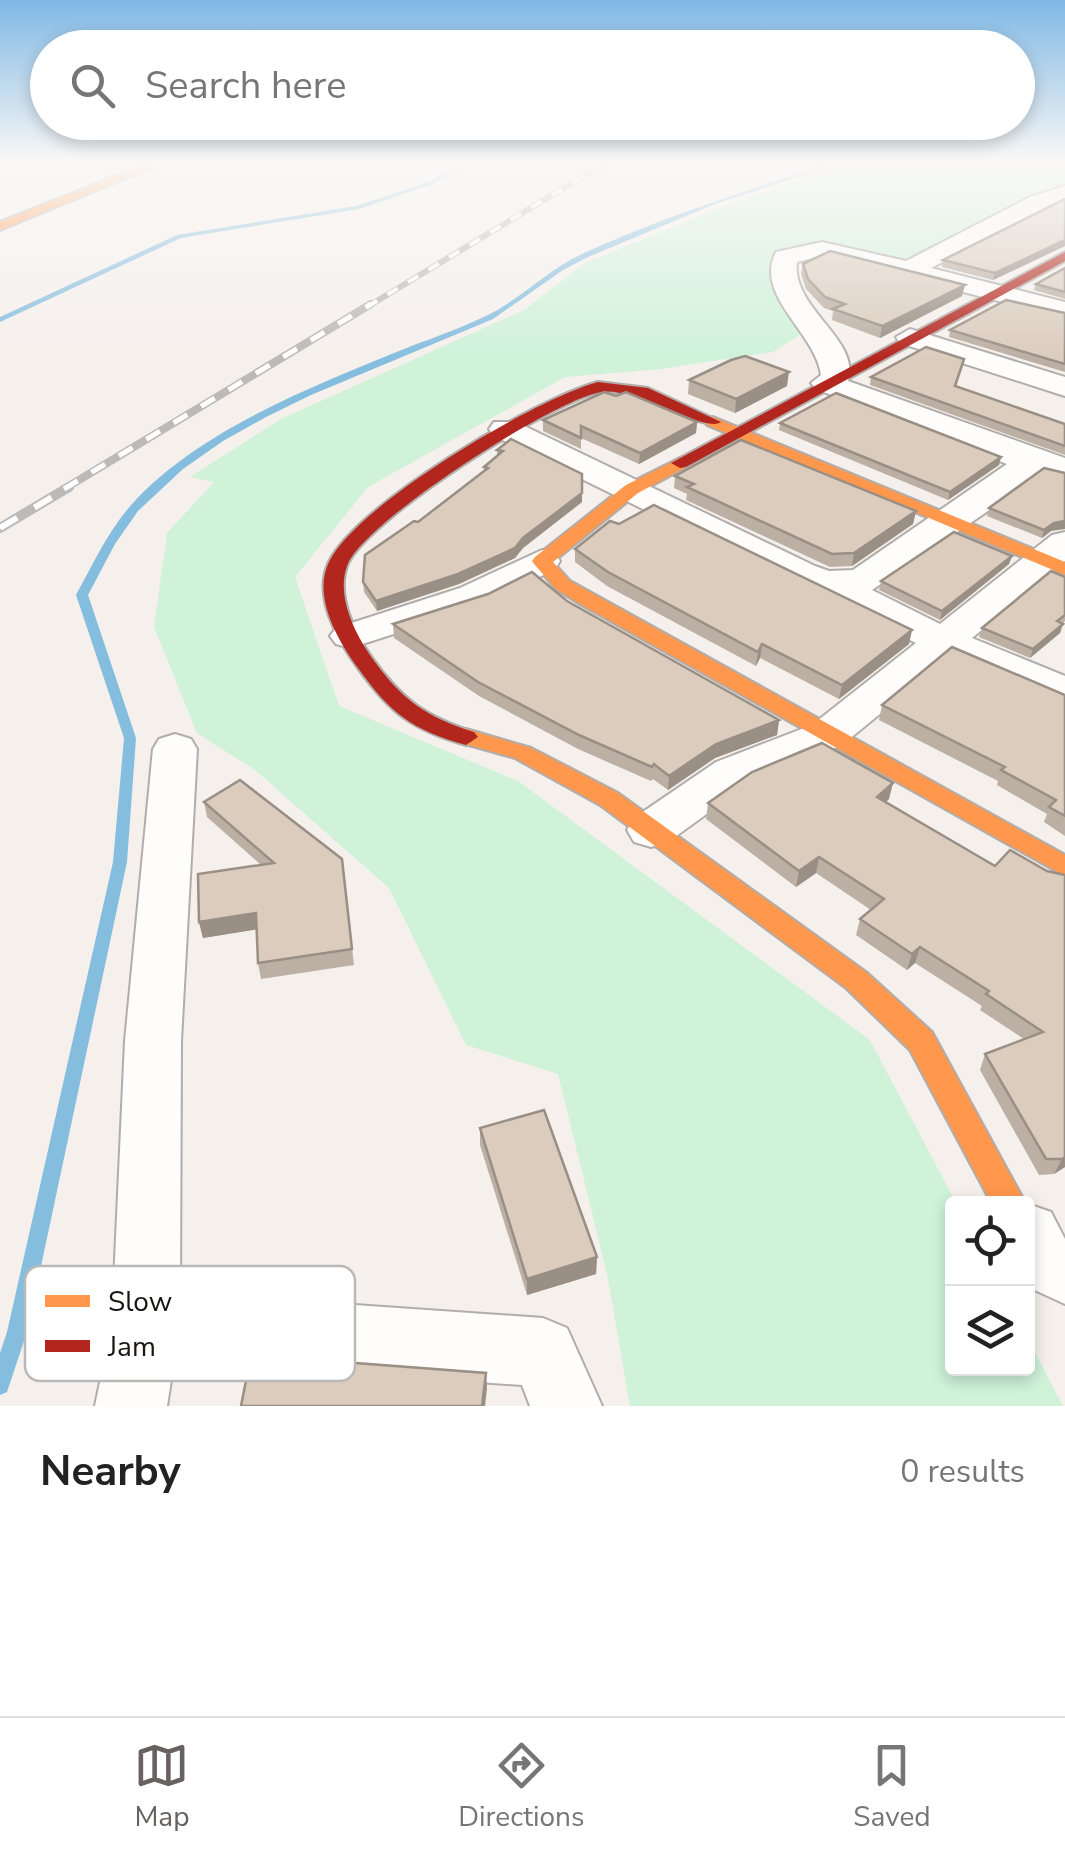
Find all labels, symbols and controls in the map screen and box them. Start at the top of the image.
search box [30,30,1035,140]
icon: search [65,58,120,113]
text: Search here [145,60,346,111]
map controls [945,1196,1035,1376]
button: locate [945,1196,1035,1286]
legend [25,1266,355,1381]
text: Slow [108,1283,172,1321]
button: layers [945,1286,1035,1376]
text: Jam [107,1328,156,1366]
text: Nearby [40,1443,181,1500]
text: 0 results [900,1450,1025,1493]
tab: Map [134,1738,189,1836]
tab: Directions [458,1738,584,1836]
tab: Saved [853,1738,931,1836]

